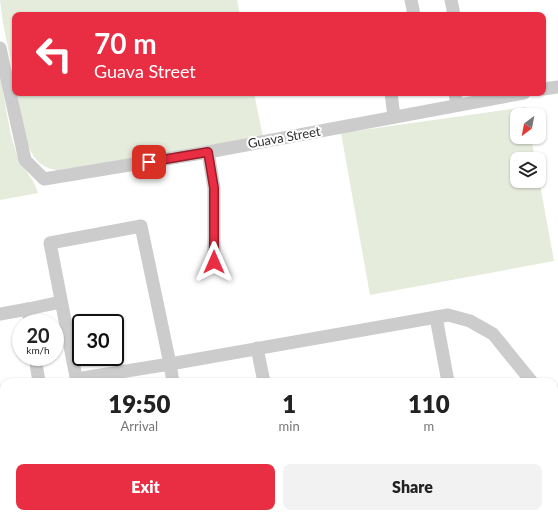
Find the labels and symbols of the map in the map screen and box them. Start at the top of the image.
north arrow [510,108,546,144]
street label: Guava Street [246,123,322,151]
pin [132,145,166,179]
position arrow [193,241,235,283]
speed limit sign: 30 [72,314,124,366]

